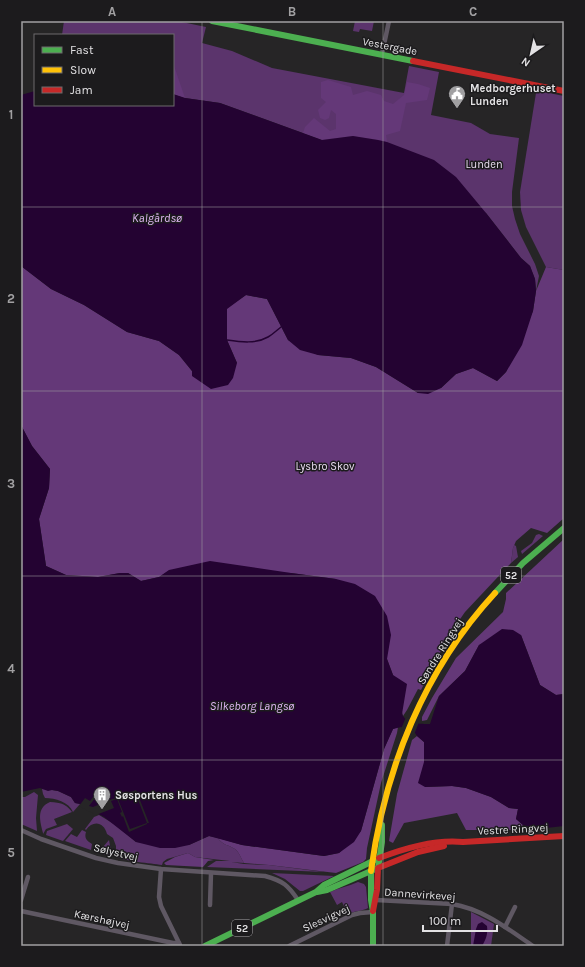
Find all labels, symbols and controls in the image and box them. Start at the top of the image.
text: A [108,4,116,19]
text: B [288,4,296,19]
text: C [469,4,477,19]
legend [34,34,174,106]
north arrow [511,34,551,74]
street label: Vestergade [362,35,419,58]
text: Fast [70,43,94,57]
text: N [519,54,533,69]
text: Slow [70,63,96,77]
place label: Medborgerhuset Lunden [470,82,556,108]
text: Jam [70,83,93,97]
public building icon: Medborgerhuset Lunden [447,84,467,109]
text: 1 [9,107,13,122]
park label: Lunden [465,158,503,171]
water label: Kalgårdsø [132,211,183,225]
text: 2 [7,291,15,306]
park label: Lysbro Skov [295,460,355,473]
text: 3 [7,476,15,491]
road number: 52 [501,567,521,583]
street label: Søndre Ringvej [415,616,466,687]
text: 4 [7,661,15,676]
water label: Silkeborg Langsø [210,699,295,713]
building icon: Søsportens Hus [92,785,112,810]
place label: Søsportens Hus [115,789,198,802]
street label: Vestre Ringvej [477,821,549,838]
street label: Sølystvej [92,841,139,864]
text: 5 [7,845,15,860]
street label: Dannevirkevej [384,886,456,903]
street label: Slesvigvej [300,902,352,935]
street label: Kærshøjvej [73,907,131,932]
scale bar [423,907,497,933]
text: 100 m [429,914,461,928]
road number: 52 [232,920,252,936]

